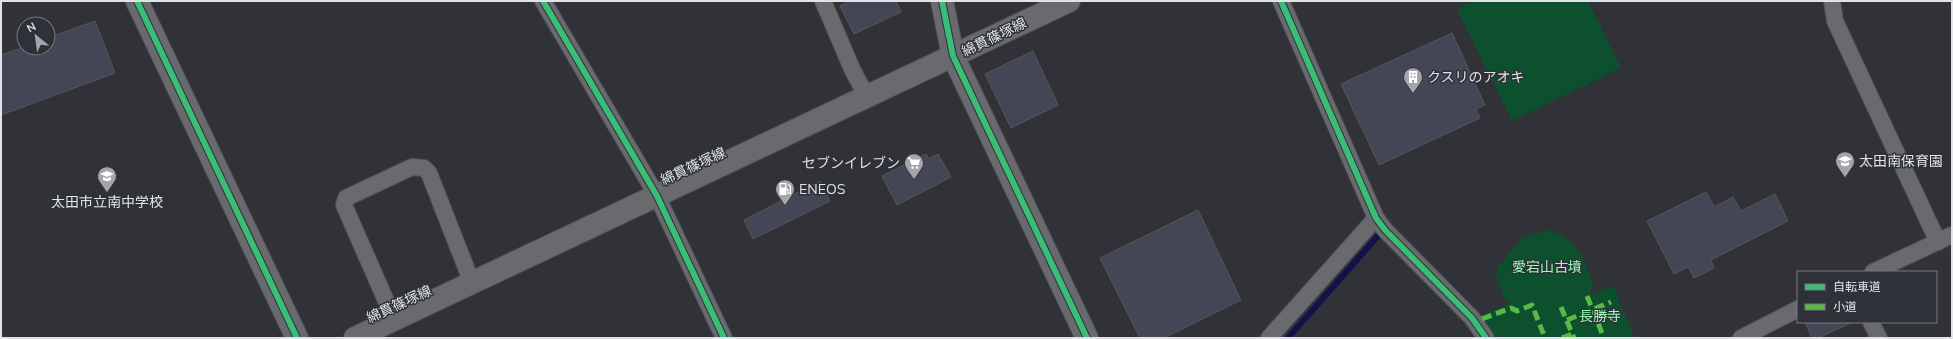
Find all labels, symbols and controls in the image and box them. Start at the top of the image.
street label: 綿貫篠塚線 [959,14,1029,60]
north arrow [16,16,56,56]
text: N [24,19,38,35]
building icon: クスリのアオキ [1402,66,1424,94]
place label: クスリのアオキ [1427,68,1525,86]
street label: 綿貫篠塚線 [657,143,729,189]
school or university icon: 太田南保育園 [1834,150,1856,178]
supermarket icon: セブンイレブン [903,152,925,180]
place label: 太田南保育園 [1859,152,1943,170]
place label: セブンイレブン [802,154,900,172]
school or university icon: 太田市立南中学校 [96,165,118,193]
fuel station icon: ENEOS [774,178,796,206]
place label: ENEOS [799,180,846,198]
place label: 太田市立南中学校 [51,193,163,211]
park label: 愛宕山古墳 [1512,258,1582,276]
legend [1797,271,1937,323]
text: 自転車道 [1833,279,1881,294]
street label: 綿貫篠塚線 [363,281,435,327]
text: 小道 [1833,299,1857,314]
park label: 長勝寺 [1579,307,1621,325]

